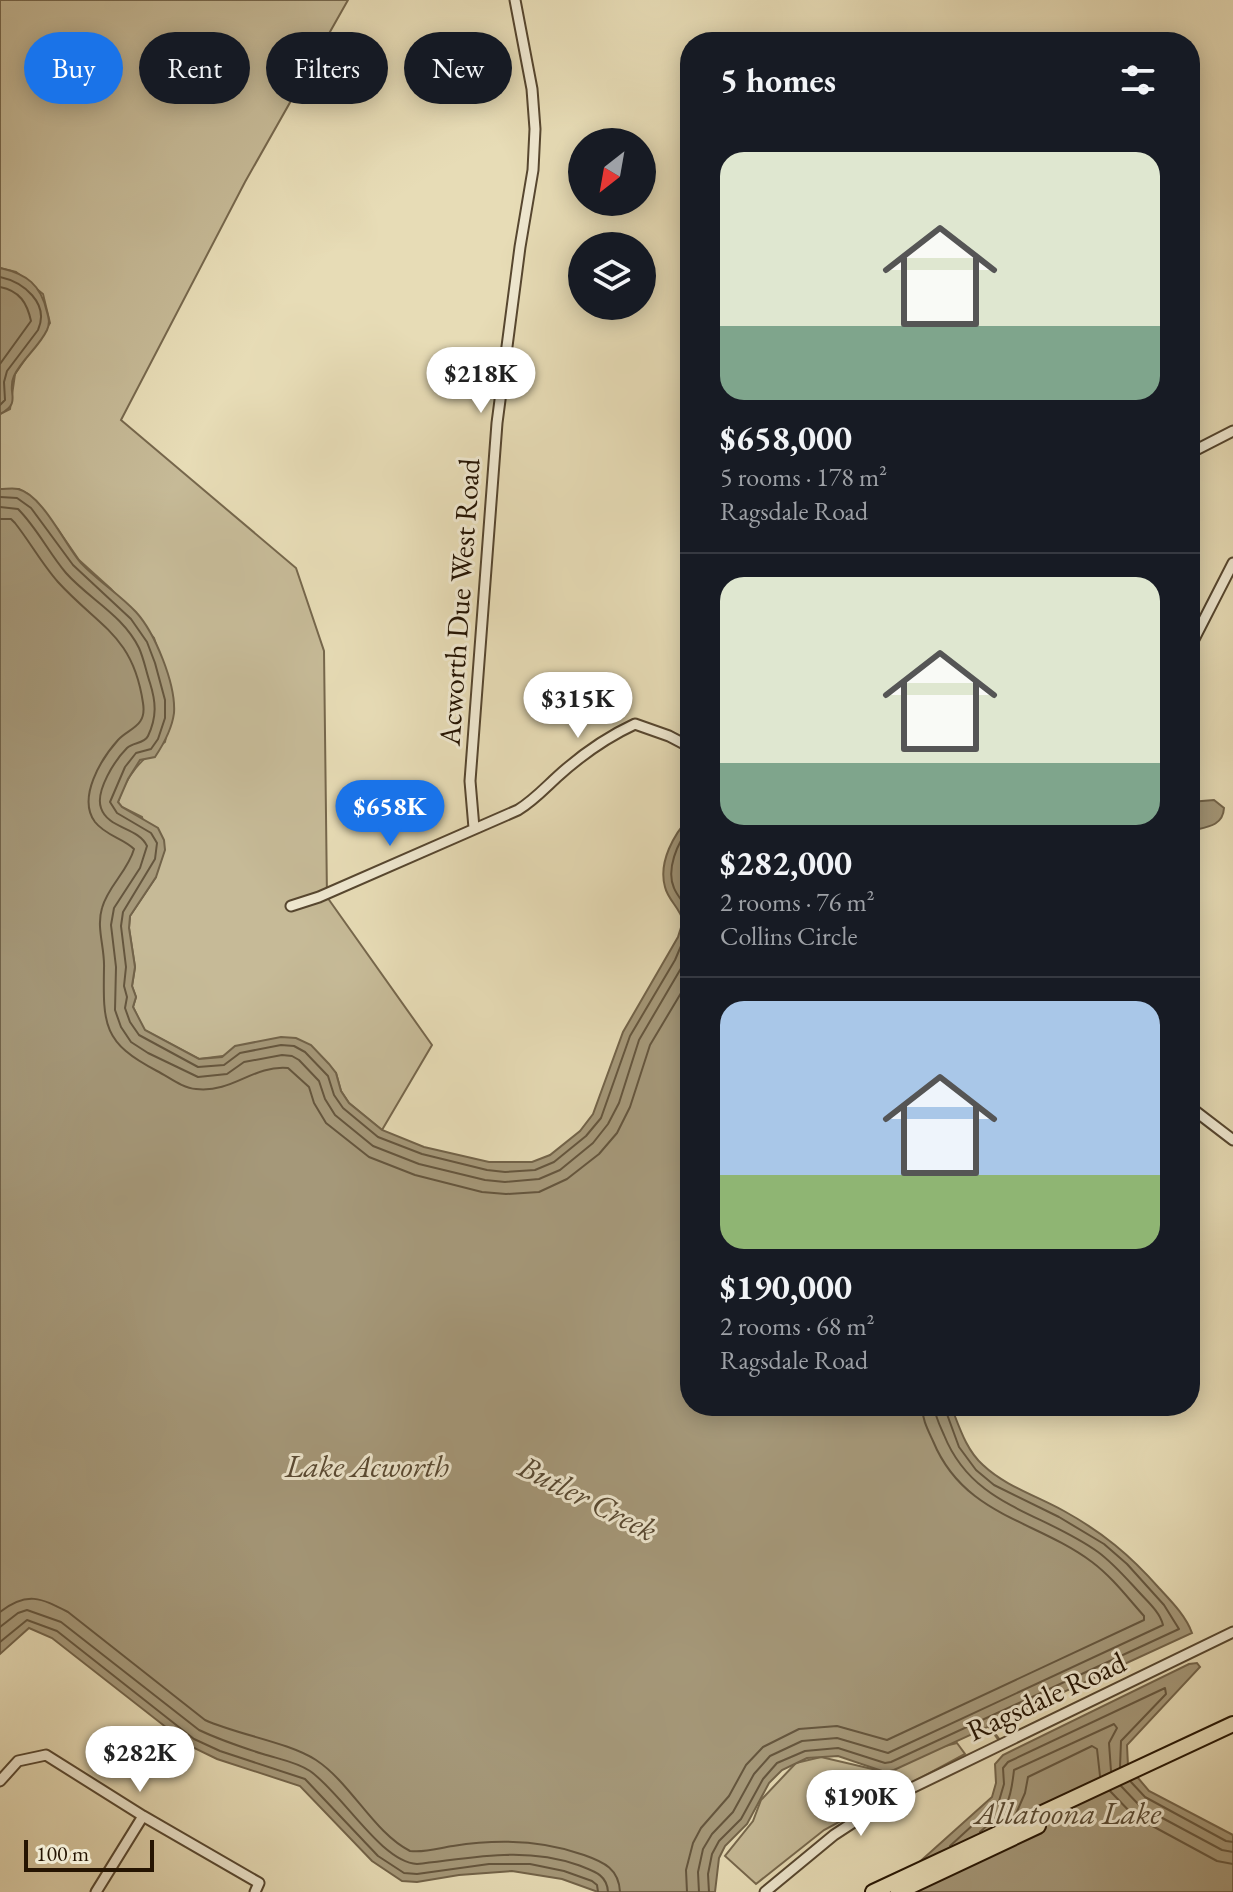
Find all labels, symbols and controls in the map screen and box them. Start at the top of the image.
chip: Buy [24,32,123,104]
chip: Rent [139,32,250,104]
chip: Filters [266,32,388,104]
chip: New [404,32,512,104]
text: 5 homes [720,58,836,102]
icon: filters [1116,58,1160,102]
north arrow [568,128,656,216]
map controls [568,128,656,320]
icon: home [868,204,1012,348]
button: layers [568,232,656,320]
pin: $218K [425,347,537,415]
text: $218K [444,356,518,390]
text: $658,000 [720,416,852,460]
street label: Acworth Due West Road [429,456,489,748]
text: 5 rooms · 178 m² [720,460,887,494]
text: Ragsdale Road [720,494,868,528]
icon: home [868,629,1012,773]
pin: $315K [522,672,634,740]
text: $315K [541,681,615,715]
pin: $658K [334,780,446,848]
text: $658K [353,789,427,823]
text: $282,000 [720,841,852,885]
text: 2 rooms · 76 m² [720,885,875,919]
text: Collins Circle [720,919,858,953]
icon: home [868,1053,1012,1197]
text: $190,000 [720,1265,852,1309]
text: 2 rooms · 68 m² [720,1309,875,1343]
text: Ragsdale Road [720,1343,868,1377]
water label: Lake Acworth [284,1445,449,1487]
water label: Butler Creek [511,1445,665,1551]
street label: Ragsdale Road [960,1642,1132,1750]
pin: $282K [84,1726,196,1794]
text: $282K [103,1735,177,1769]
pin: $190K [805,1770,917,1838]
text: $190K [824,1779,898,1813]
water label: Allatoona Lake [973,1792,1162,1834]
scale bar [24,1836,154,1872]
text: 100 m [36,1839,89,1868]

